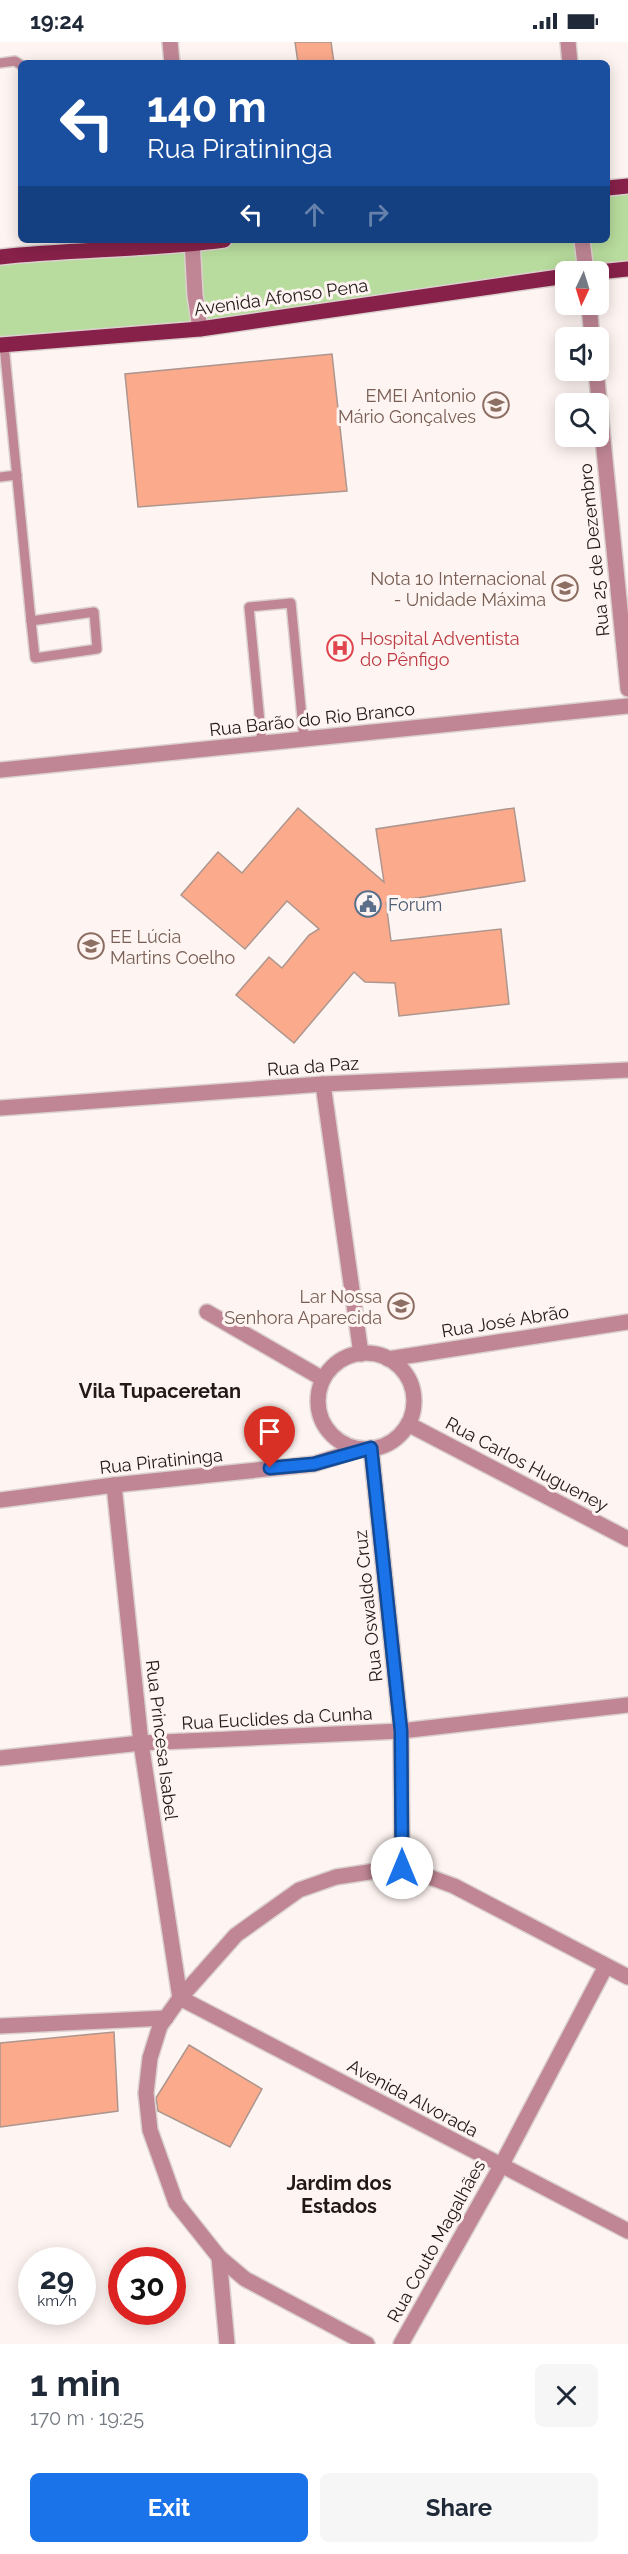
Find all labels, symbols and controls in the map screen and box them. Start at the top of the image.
text: 19:24 [30,8,84,34]
text: 140 m [147,83,267,132]
icon: left [48,84,126,162]
text: Rua Piratininga [147,133,332,164]
icon: left [235,198,268,231]
icon: ahead [298,198,331,231]
icon: right [361,198,394,231]
north arrow [555,261,609,315]
map controls [555,261,609,447]
street label: Avenida Afonso Pena [193,274,369,320]
button: sound [555,327,609,381]
place label: EMEI Antonio Mário Gonçalves [338,385,476,427]
school or university icon: EMEI Antonio Mário Gonçalves [481,390,511,420]
button: search [555,393,609,447]
street label: Rua 25 de Dezembro [574,462,614,638]
place label: Nota 10 Internacional - Unidade Máxima [370,568,546,610]
school or university icon: Nota 10 Internacional - Unidade Máxima [550,573,580,603]
place label: Hospital Adventista do Pênfigo [360,628,520,670]
hospital icon: Hospital Adventista do Pênfigo [325,633,355,663]
street label: Rua Barão do Rio Branco [208,698,416,740]
public building icon: Forum [353,889,383,919]
place label: Forum [388,894,442,915]
place label: EE Lúcia Martins Coelho [110,926,236,968]
school or university icon: EE Lúcia Martins Coelho [76,931,106,961]
street label: Rua da Paz [266,1052,360,1080]
place label: Lar Nossa Senhora Aparecida [224,1286,382,1328]
school or university icon: Lar Nossa Senhora Aparecida [386,1291,416,1321]
street label: Rua José Abrão [440,1301,571,1341]
district label: Vila Tupaceretan [79,1379,241,1403]
pin [244,1406,295,1468]
street label: Rua Carlos Hugueney [442,1412,612,1516]
icon: arrive [253,1415,286,1448]
street label: Rua Piratininga [98,1444,224,1478]
street label: Rua Oswaldo Cruz [350,1529,386,1683]
street label: Rua Princesa Isabel [142,1659,182,1822]
street label: Rua Euclides da Cunha [181,1703,373,1733]
position arrow [370,1836,434,1900]
street label: Avenida Alvorada [344,2055,482,2141]
street label: Rua Couto Magalhães [383,2156,490,2326]
district label: Jardim dos Estados [286,2171,392,2218]
speed limit sign: 30 [108,2247,186,2325]
text: 29 [40,2261,74,2296]
text: km/h [37,2292,77,2310]
text: 1 min [30,2362,121,2404]
button: close [535,2364,598,2427]
text: 170 m · 19:25 [30,2406,144,2430]
button: Exit [30,2473,308,2542]
button: Share [320,2473,598,2542]

